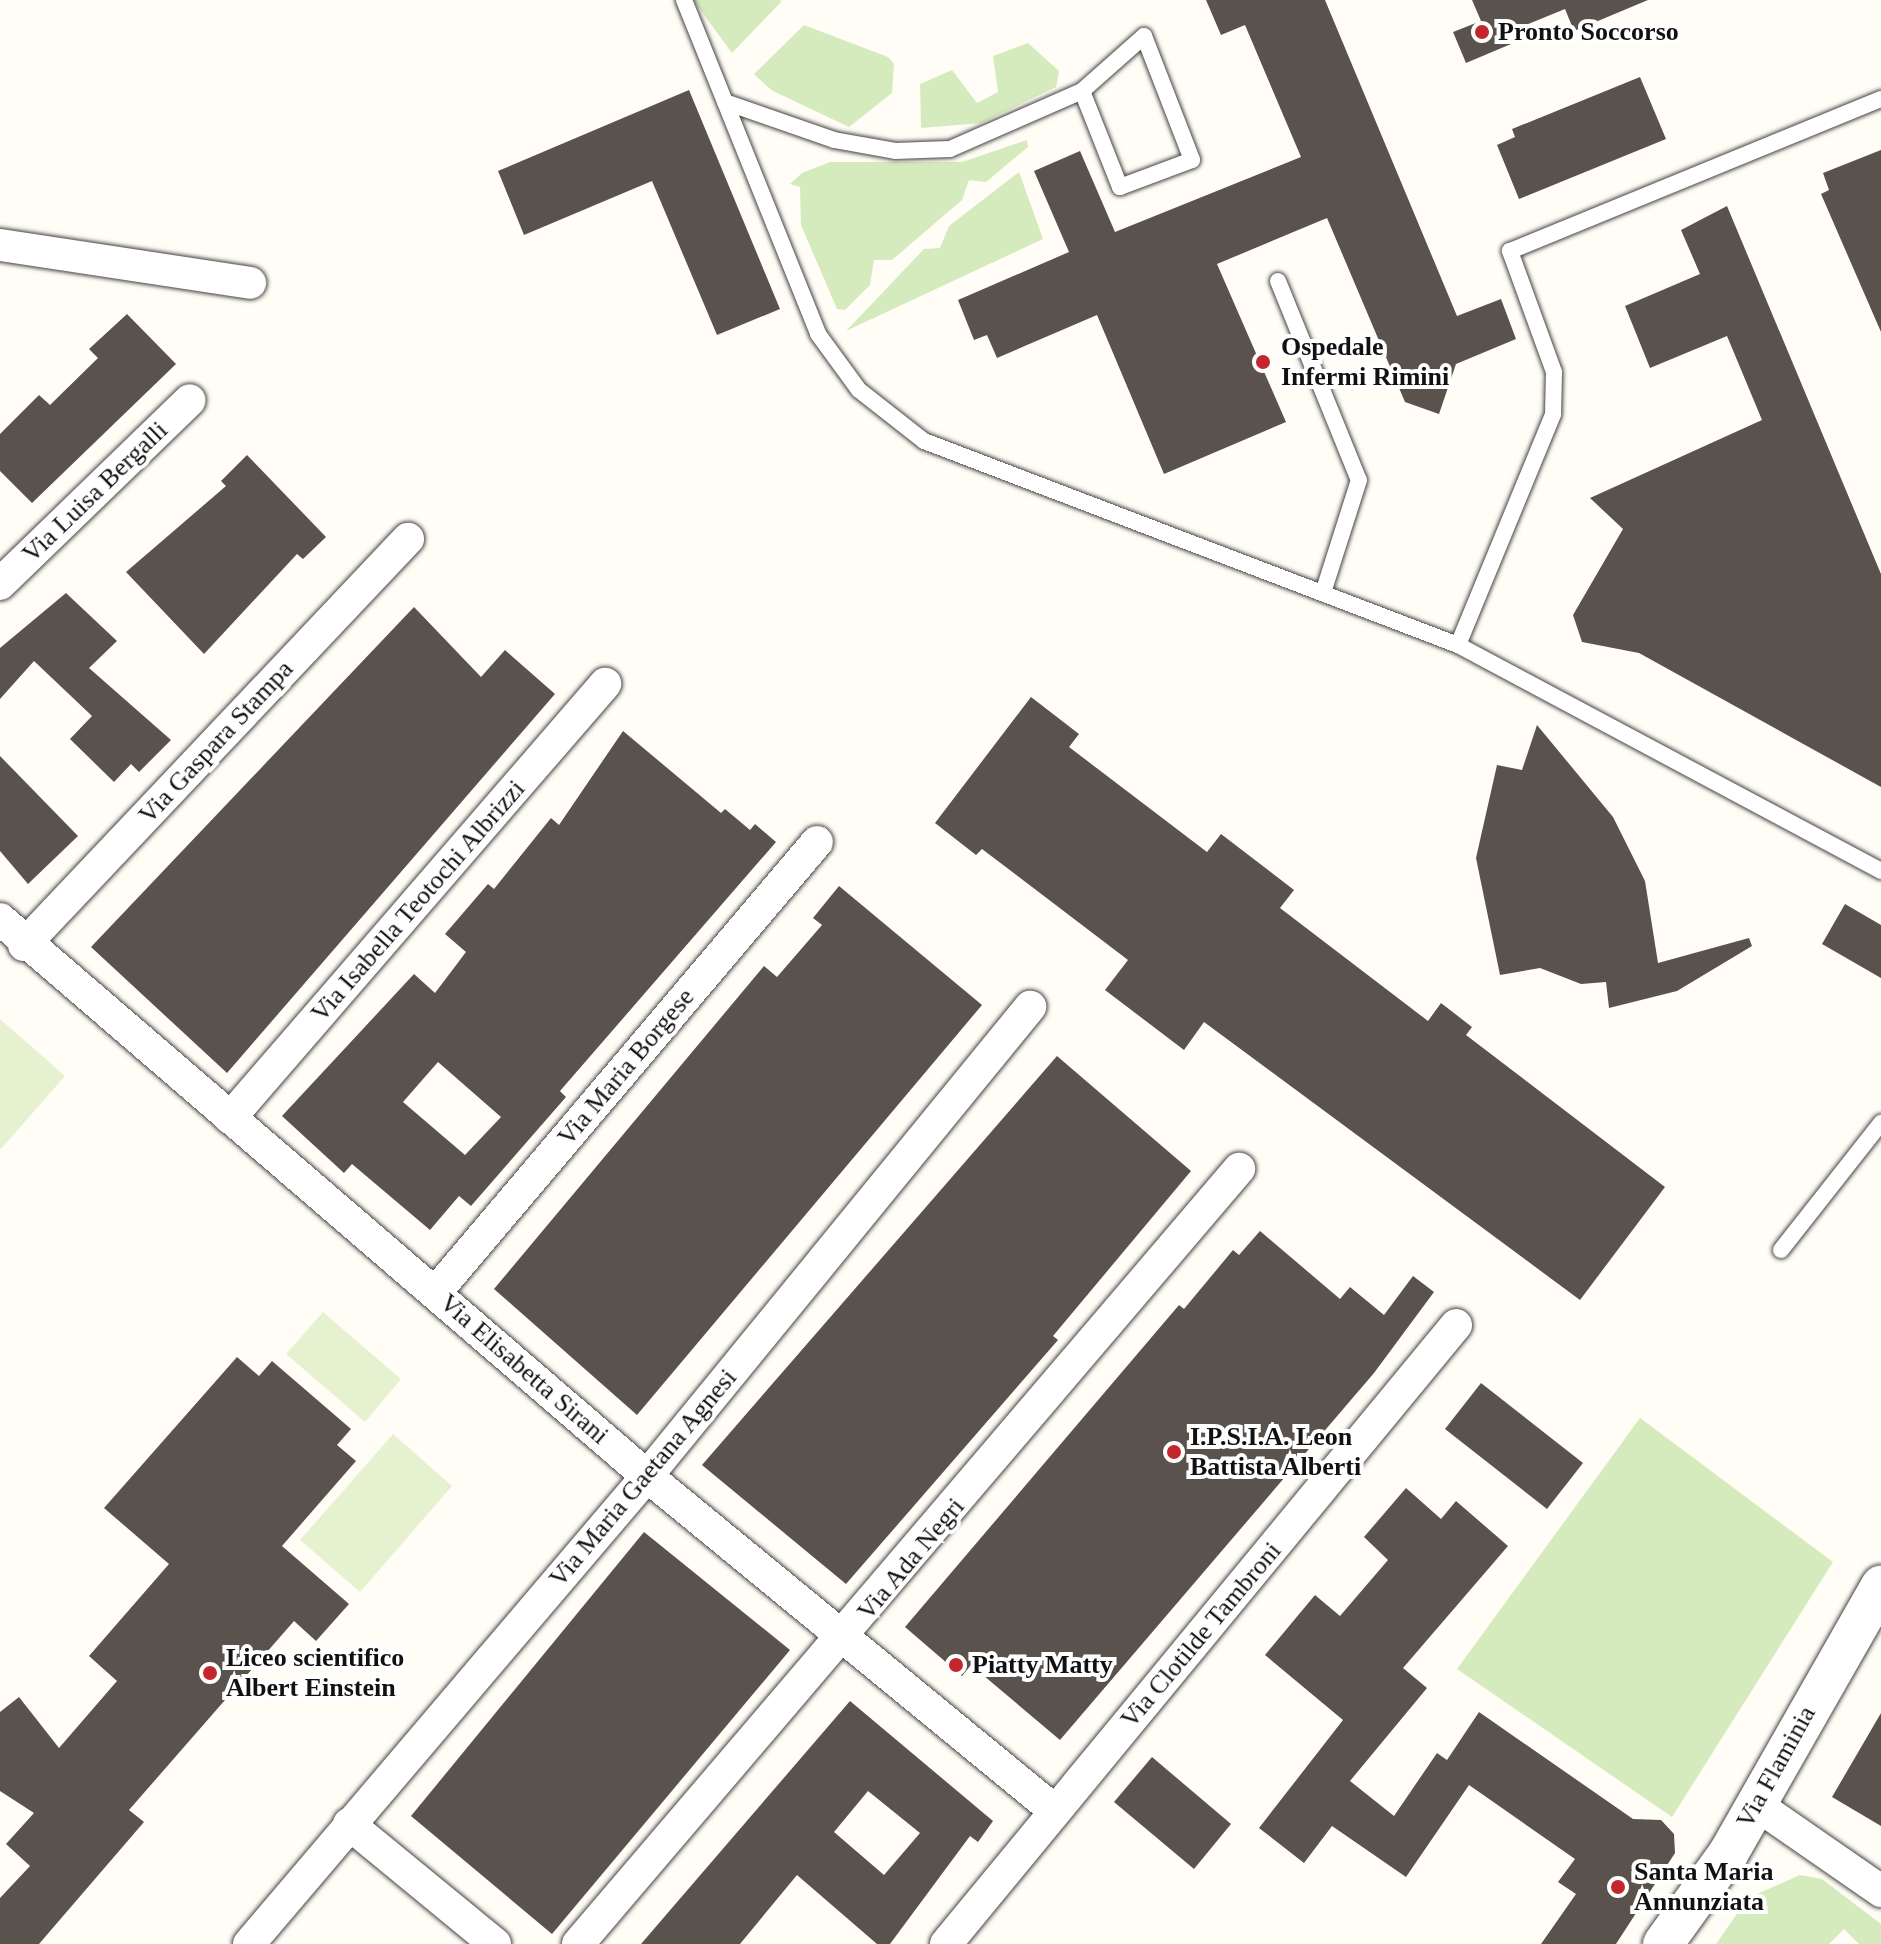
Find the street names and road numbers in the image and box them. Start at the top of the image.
street label: Via Luisa Bergalli [16,415,174,569]
street label: Via Gaspara Stampa [132,654,300,830]
street label: Via Isabella Teotochi Albrizzi [304,773,532,1029]
street label: Via Maria Borgese [551,982,701,1152]
street label: Via Elisabetta Sirani [433,1287,615,1451]
street label: Via Maria Gaetana Agnesi [542,1362,744,1594]
street label: Via Ada Negri [850,1491,972,1627]
street label: Via Clotilde Tambroni [1114,1536,1288,1734]
street label: Via Flaminia [1730,1700,1822,1834]

